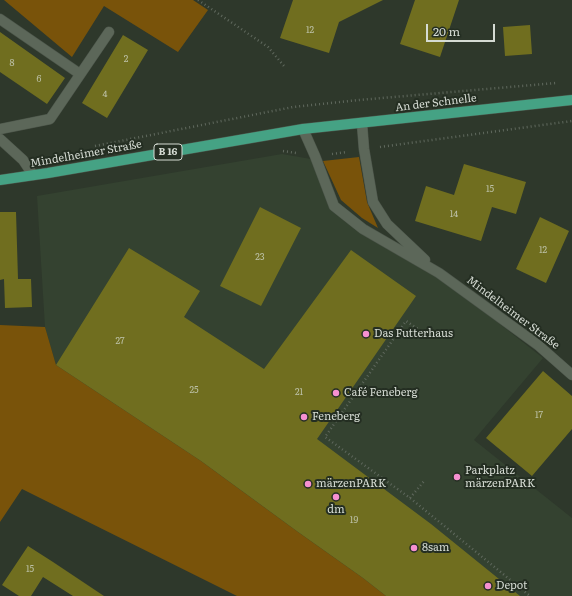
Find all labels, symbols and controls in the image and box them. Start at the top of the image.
scale bar [428,16,497,42]
text: 20 m [433,22,460,40]
house number: 12 [306,25,314,35]
house number: 2 [124,54,128,64]
house number: 8 [10,58,14,68]
house number: 6 [37,74,41,84]
house number: 4 [103,89,107,99]
street label: An der Schnelle [395,91,477,115]
street label: Mindelheimer Straße [29,138,143,170]
road number: B 16 [154,144,182,160]
house number: 15 [486,184,494,194]
house number: 14 [450,209,458,219]
house number: 12 [539,245,547,255]
house number: 23 [255,252,265,262]
street label: Mindelheimer Straße [464,274,562,352]
place label: Das Futterhaus [374,327,453,341]
marker: Das Futterhaus [361,329,371,339]
house number: 27 [115,336,125,346]
house number: 25 [189,385,199,395]
place label: Café Feneberg [344,386,418,400]
house number: 21 [295,387,303,397]
marker: Café Feneberg [331,388,341,398]
place label: Feneberg [312,410,360,424]
house number: 17 [535,410,543,420]
marker: Feneberg [299,412,309,422]
place label: Parkplatz märzenPARK [465,464,535,490]
marker: Parkplatz märzenPARK [452,472,462,482]
place label: märzenPARK [316,477,386,491]
marker: märzenPARK [303,479,313,489]
marker: dm [331,492,341,502]
place label: dm [327,503,345,517]
house number: 19 [350,515,358,525]
place label: 8sam [422,541,450,555]
marker: 8sam [409,543,419,553]
house number: 15 [26,564,34,574]
place label: Depot [496,579,528,593]
marker: Depot [483,581,493,591]

